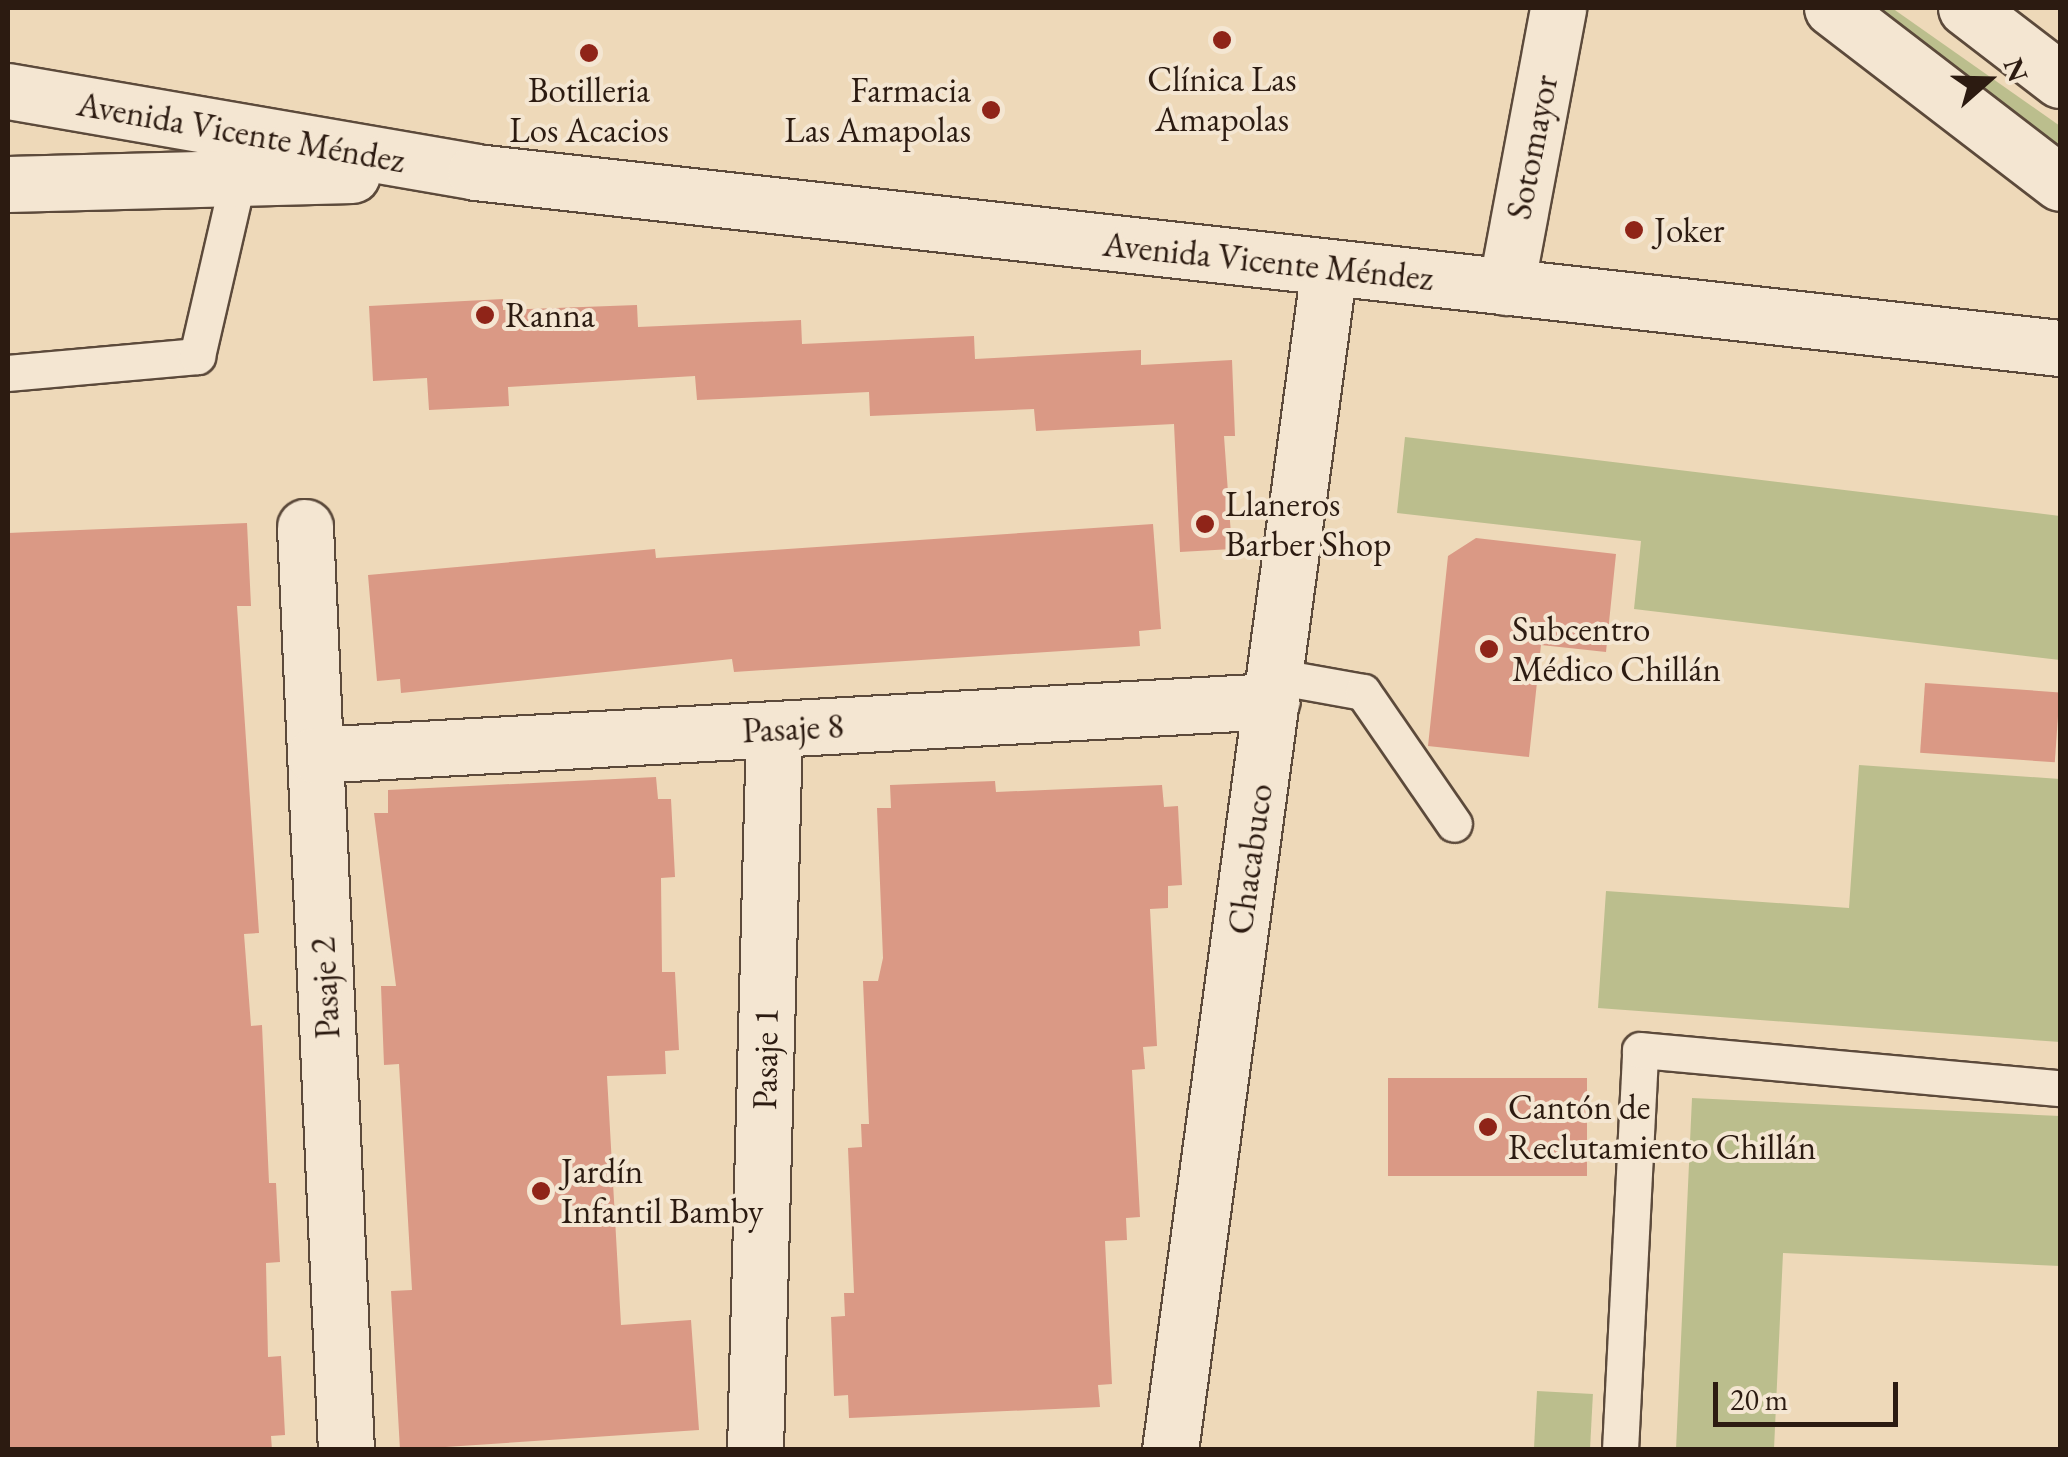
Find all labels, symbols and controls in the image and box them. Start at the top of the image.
marker: Clínica Las Amapolas [1209,27,1235,53]
north arrow [1938,30,2038,130]
marker: Botilleria Los Acacios [578,42,600,64]
text: N [1995,53,2037,87]
place label: Clínica Las Amapolas [1147,58,1297,140]
place label: Botilleria Los Acacios [509,69,669,151]
place label: Farmacia Las Amapolas [784,69,971,151]
street label: Sotomayor [1497,71,1567,223]
street label: Avenida Vicente Méndez [74,83,408,181]
marker: Farmacia Las Amapolas [980,99,1002,121]
place label: Joker [1654,209,1724,251]
marker: Joker [1623,219,1645,241]
street label: Avenida Vicente Méndez [1101,223,1435,299]
place label: Ranna [505,294,595,336]
marker: Ranna [474,304,496,326]
place label: Llaneros Barber Shop [1225,483,1391,565]
marker: Llaneros Barber Shop [1194,513,1216,535]
place label: Subcentro Médico Chillán [1512,608,1721,690]
marker: Subcentro Médico Chillán [1476,636,1502,662]
street label: Pasaje 8 [741,704,845,752]
street label: Chacabuco [1219,781,1281,937]
street label: Pasaje 2 [301,936,349,1040]
street label: Pasaje 1 [743,1008,787,1110]
place label: Cantón de Reclutamiento Chillán [1508,1086,1816,1168]
marker: Cantón de Reclutamiento Chillán [1477,1116,1499,1138]
place label: Jardín Infantil Bamby [561,1150,763,1232]
marker: Jardín Infantil Bamby [530,1180,552,1202]
scale bar [1718,1362,1903,1424]
text: 20 m [1730,1380,1788,1419]

